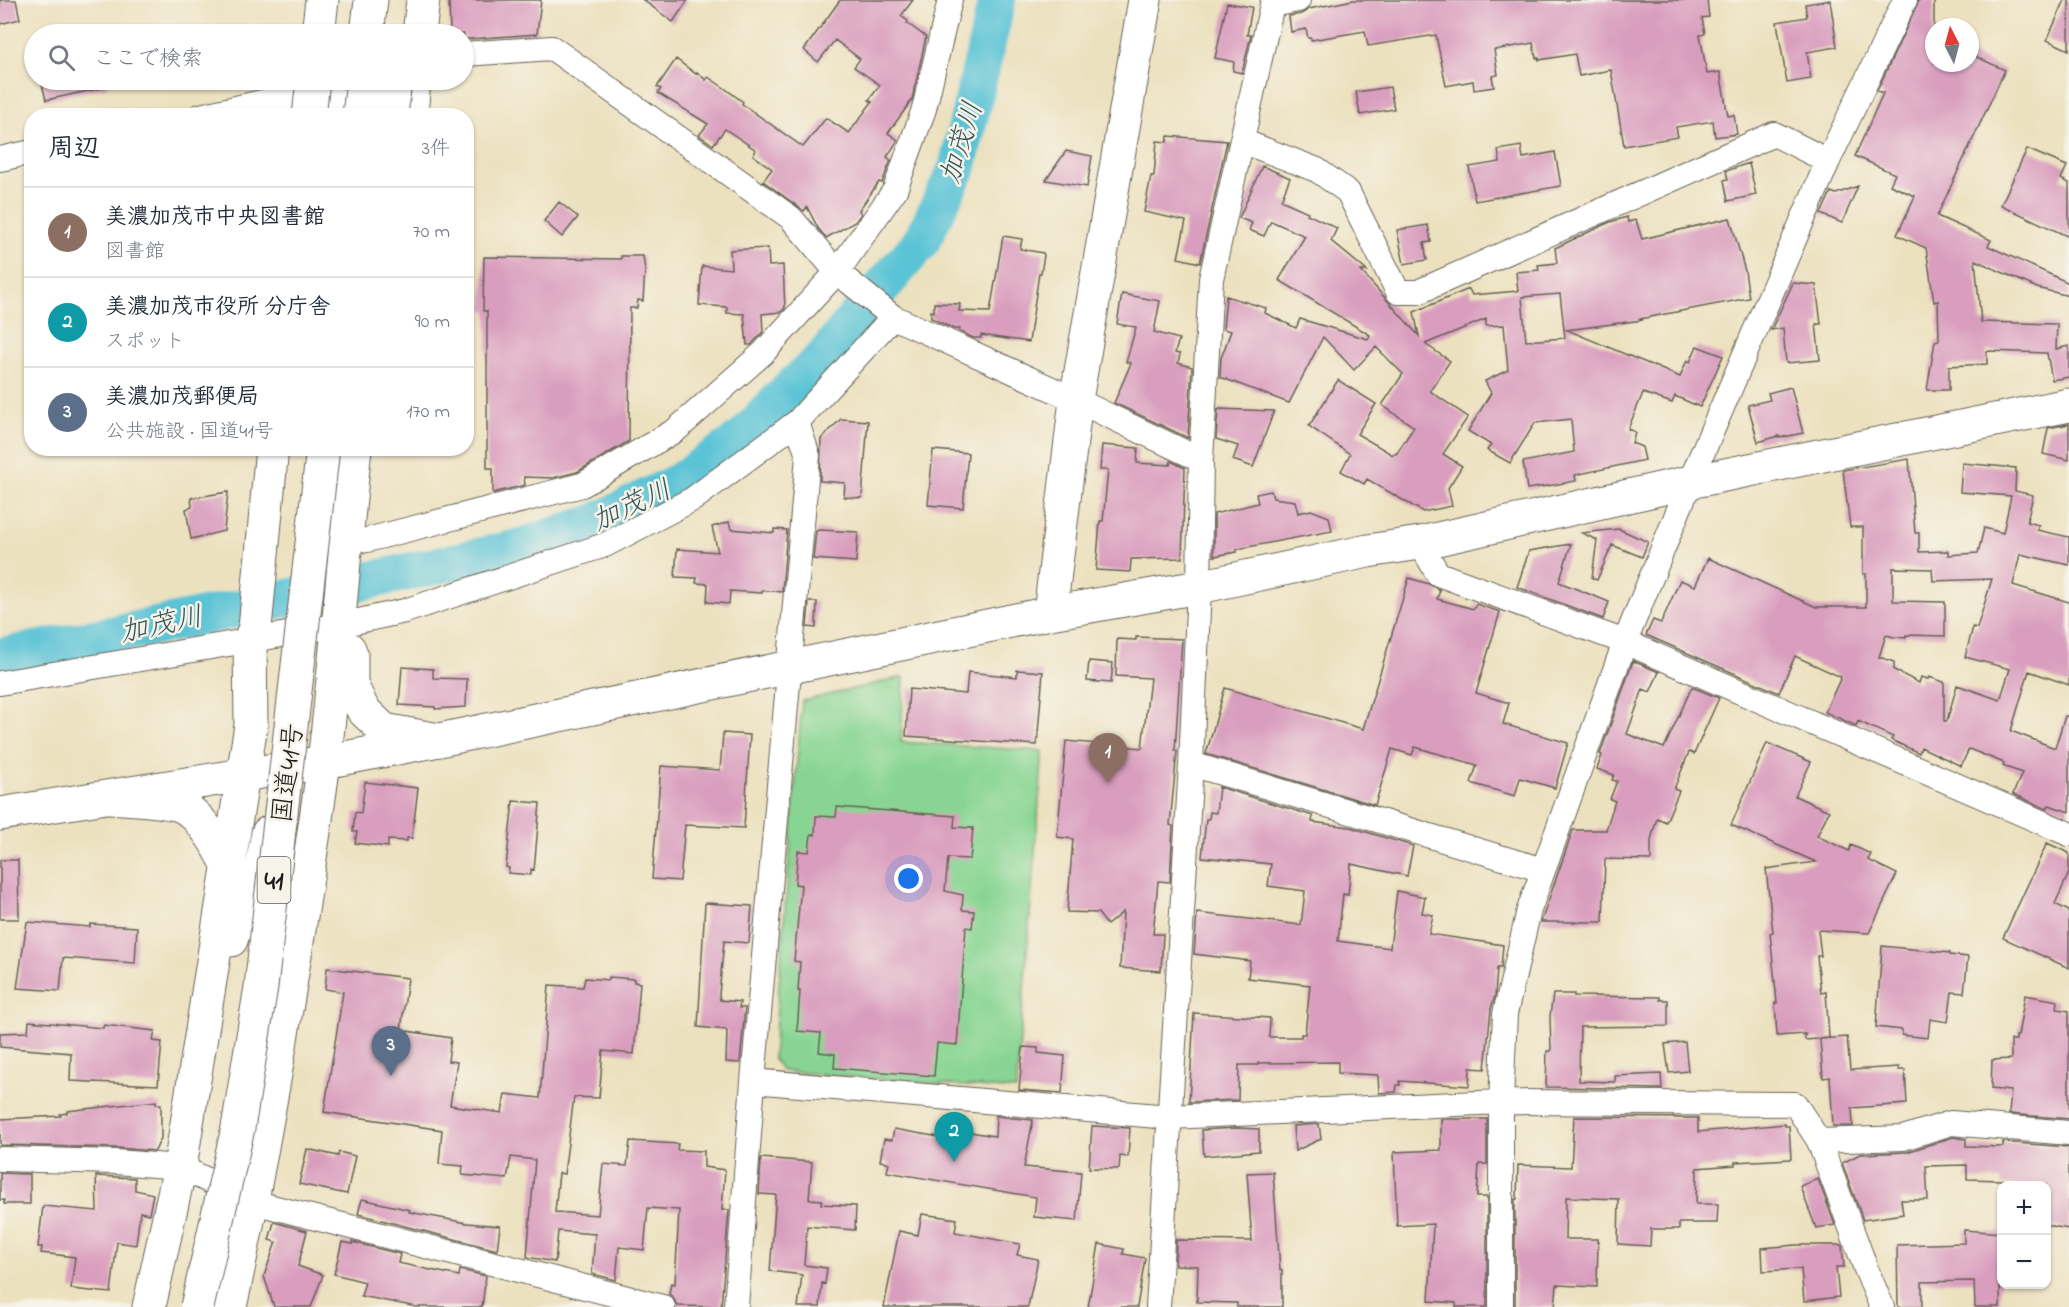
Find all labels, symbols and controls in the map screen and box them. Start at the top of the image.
north arrow [1925,18,1979,72]
search box [24,24,474,90]
icon: search [45,41,78,74]
text: ここで検索 [93,44,203,76]
water label: 加茂川 [931,97,995,189]
text: 周辺 [48,131,100,169]
text: 3件 [422,135,450,164]
text: 美濃加茂市中央図書館 [105,202,325,234]
text: 1 [64,218,71,247]
text: 70 m [413,218,450,247]
text: 図書館 [105,238,165,267]
text: 美濃加茂市役所 分庁舎 [105,292,331,324]
text: 2 [63,308,72,337]
text: 90 m [415,308,450,337]
text: スポット [105,328,185,357]
text: 美濃加茂郵便局 [105,382,259,414]
text: 3 [63,398,72,427]
text: 170 m [406,398,450,427]
text: 公共施設 · 国道41号 [105,418,274,447]
water label: 加茂川 [586,471,679,544]
water label: 加茂川 [116,598,207,655]
street label: 国道41号 [264,721,315,826]
pin: 1 [1088,734,1128,783]
road number: 41 [258,857,290,903]
your location [894,864,923,893]
pin: 3 [372,1026,410,1076]
pin: 2 [934,1112,974,1162]
map controls [1997,1181,2051,1289]
button: + [1997,1181,2051,1235]
button: − [1997,1235,2051,1289]

